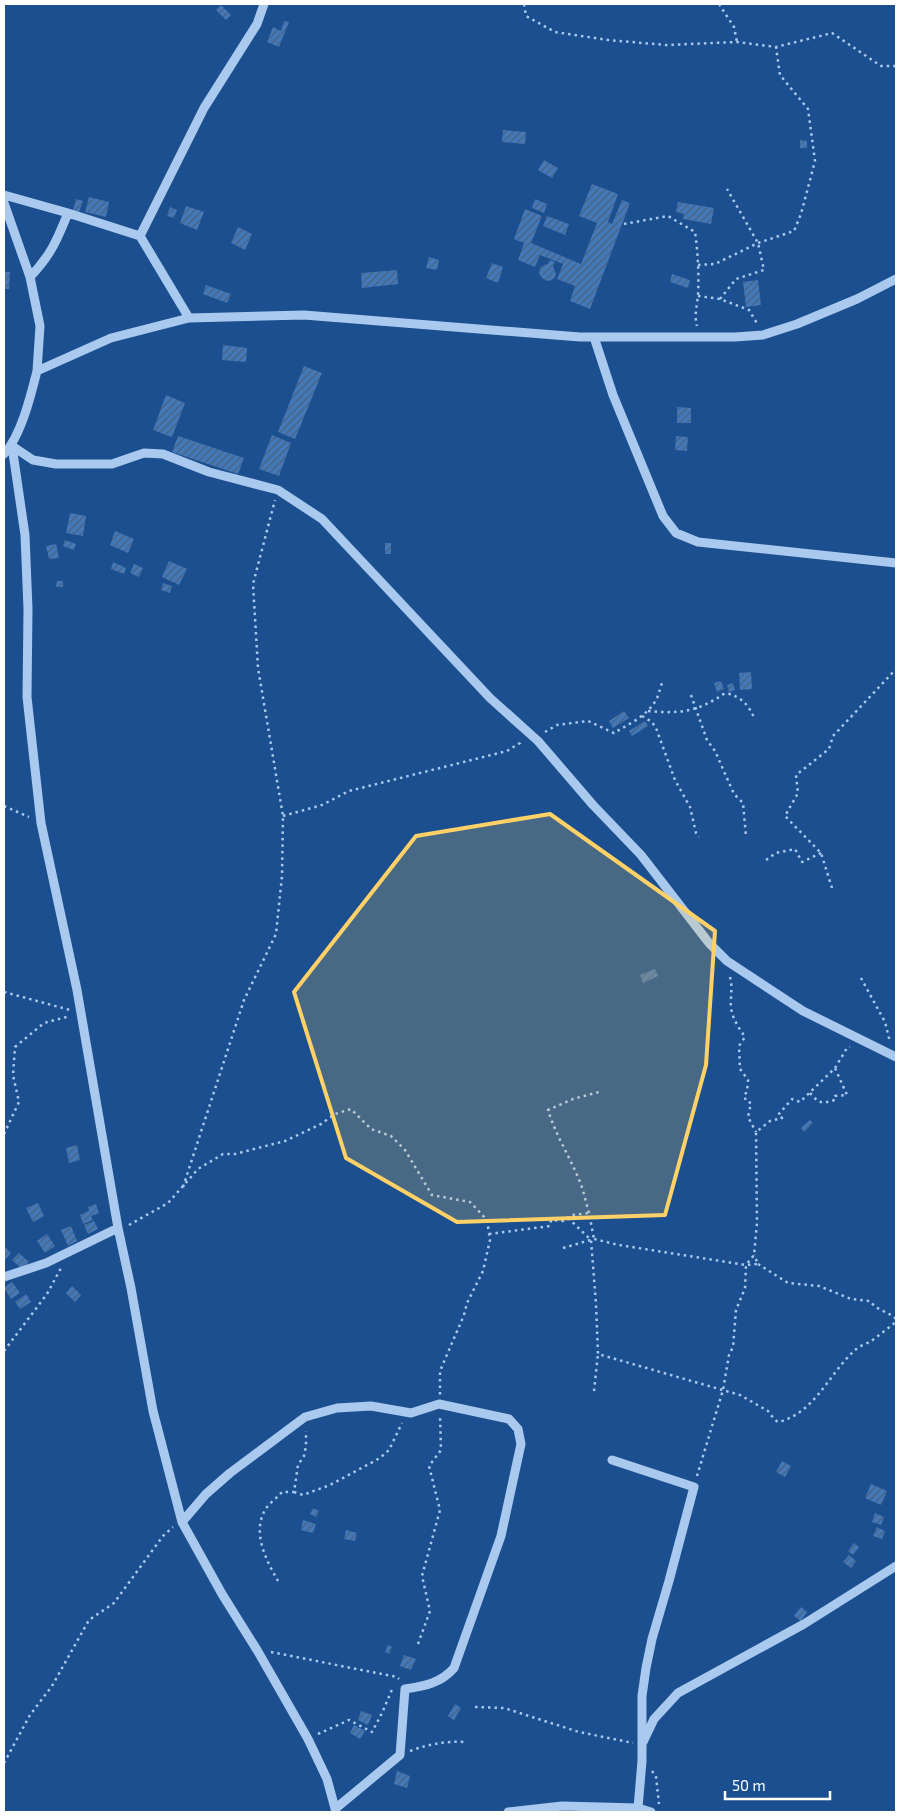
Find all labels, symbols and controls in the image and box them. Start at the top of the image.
scale bar [725,1768,830,1800]
text: 50 m [732,1776,766,1794]

